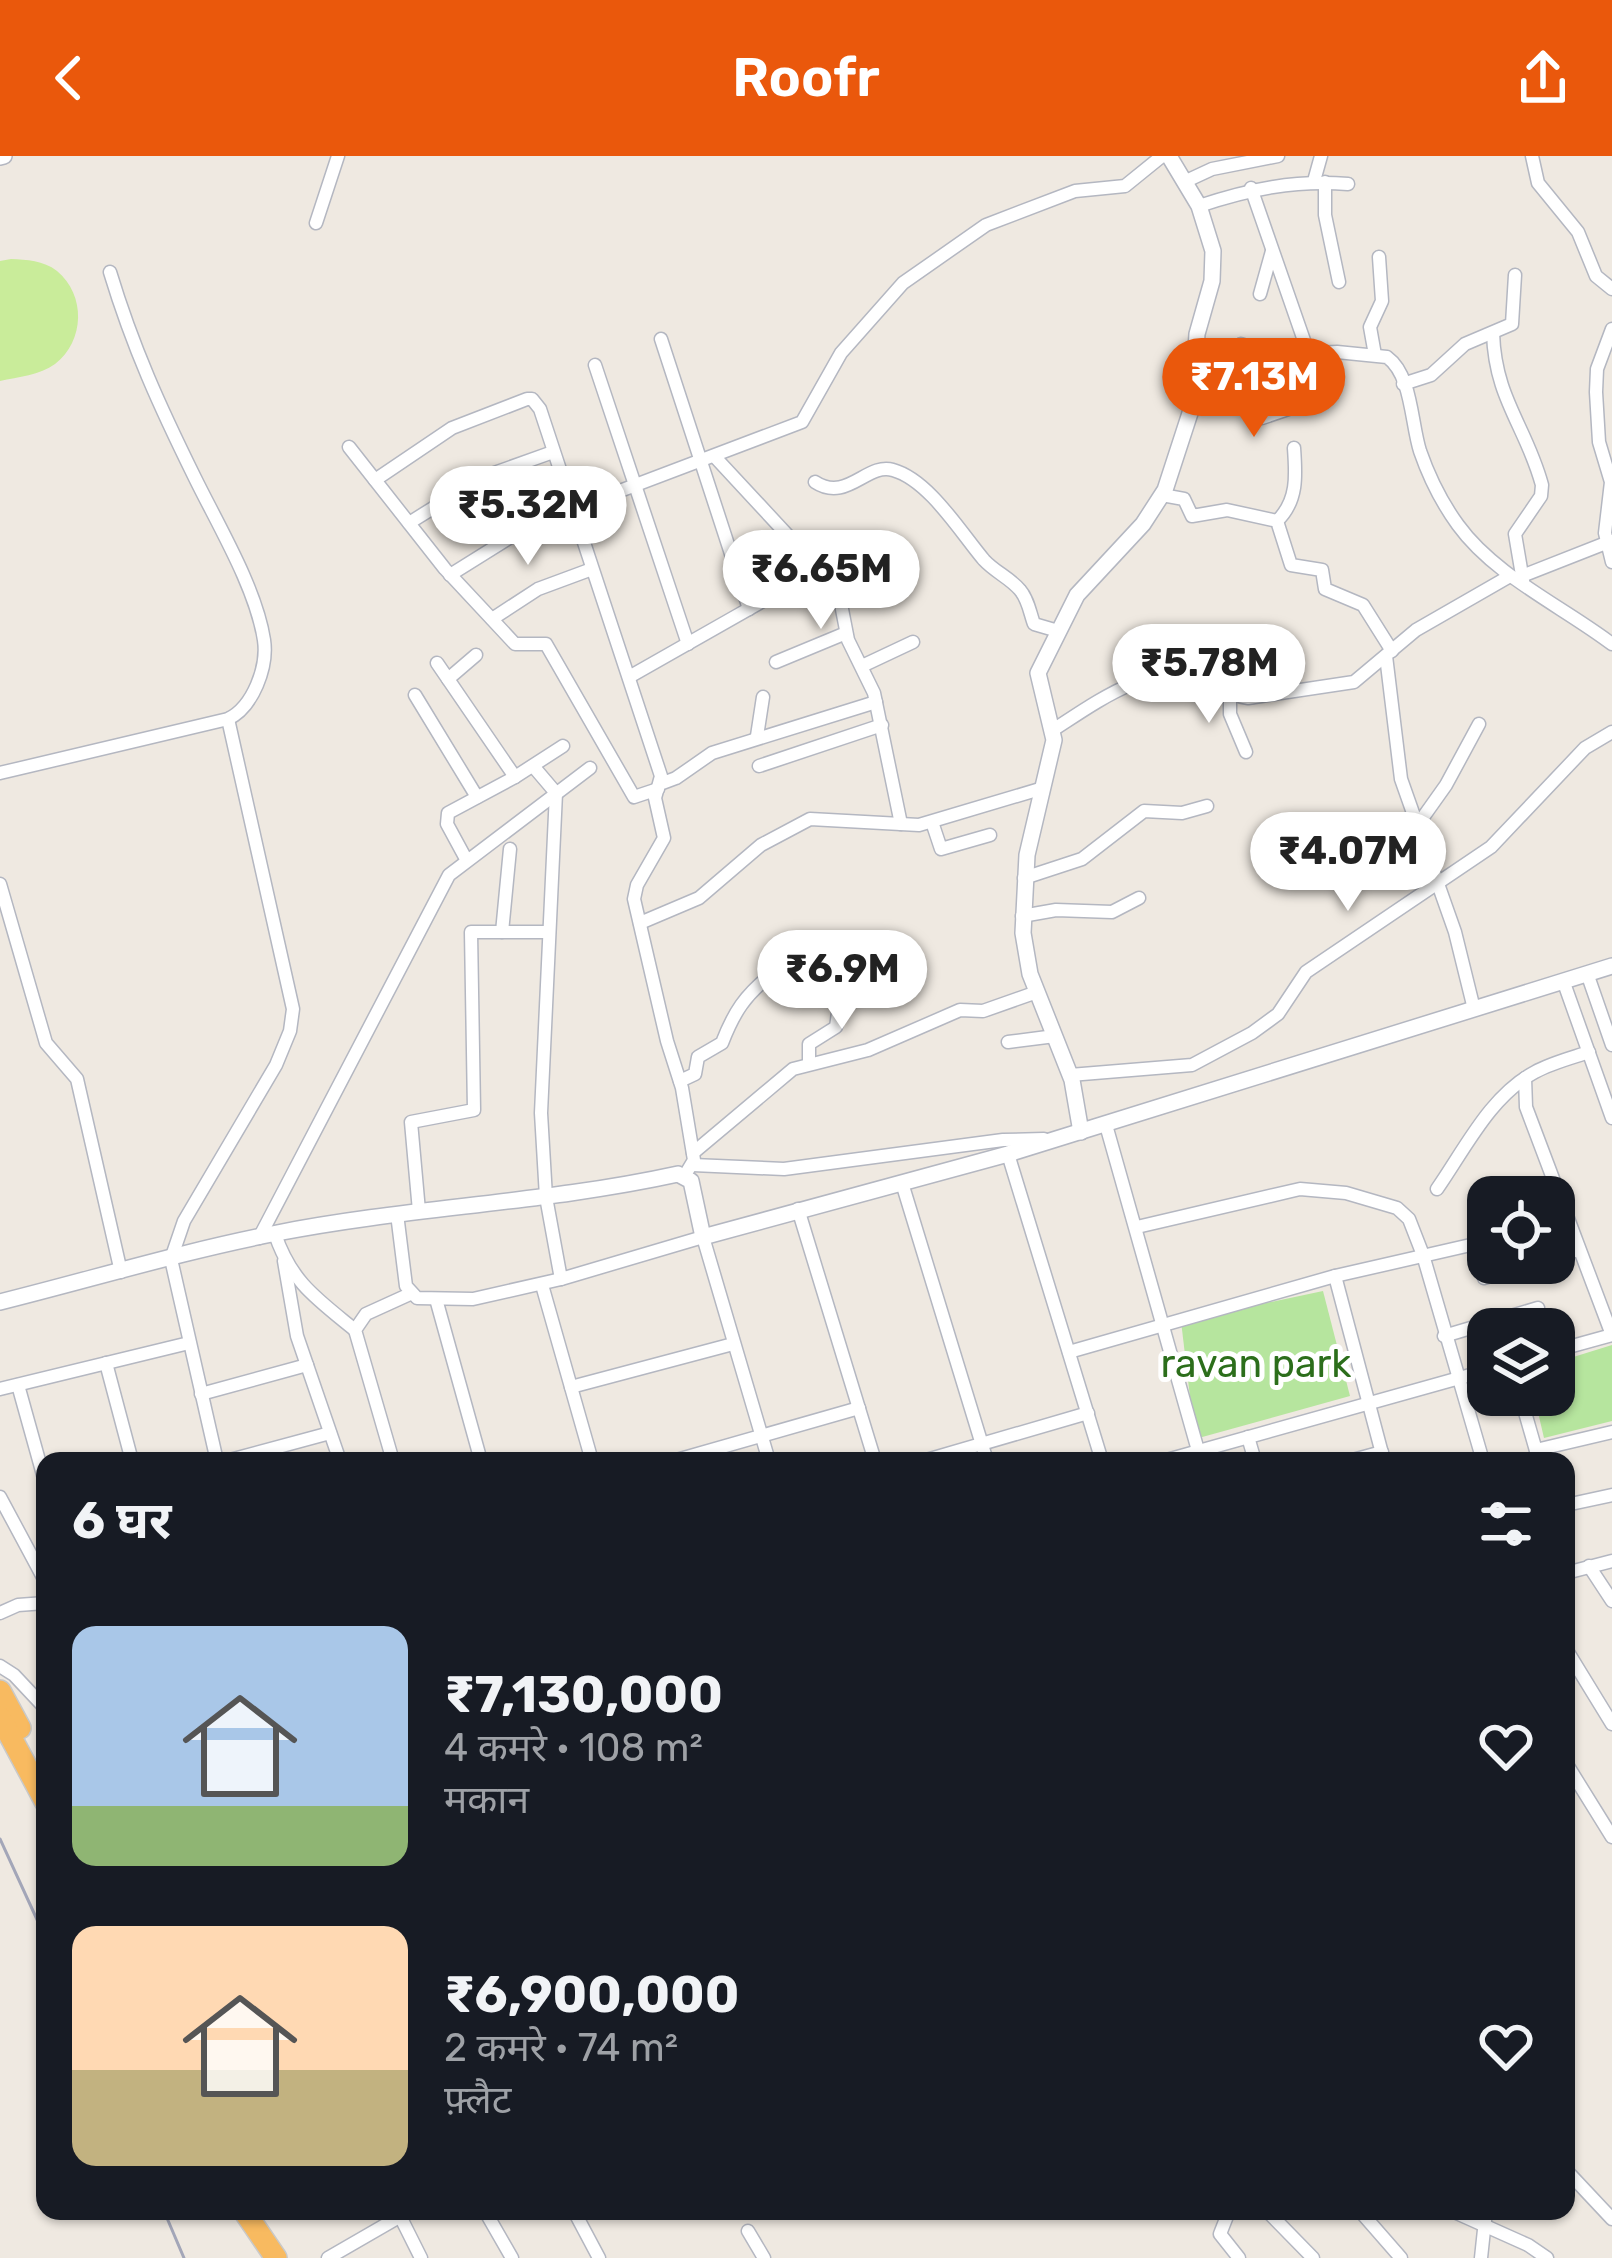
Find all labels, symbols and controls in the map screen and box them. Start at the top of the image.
icon: back [36,45,102,111]
icon: share [1510,45,1576,111]
text: Roofr [732,46,880,110]
pin: ₹7.13M [1156,338,1352,440]
text: ₹7.13M [1189,354,1319,400]
pin: ₹5.32M [430,466,626,568]
text: ₹5.32M [457,482,599,528]
pin: ₹6.65M [723,530,919,632]
text: ₹6.65M [750,546,892,592]
pin: ₹5.78M [1111,624,1307,726]
text: ₹5.78M [1139,640,1279,686]
pin: ₹4.07M [1250,812,1446,914]
text: ₹4.07M [1277,828,1419,874]
pin: ₹6.9M [758,930,926,1032]
text: ₹6.9M [784,946,900,992]
map controls [1467,1176,1575,1416]
button: locate [1467,1176,1575,1284]
button: layers [1467,1308,1575,1416]
park label: ravan park [1161,1341,1351,1387]
text: 6 घर [72,1490,172,1551]
icon: filters [1473,1491,1539,1557]
text: ₹7,130,000 [444,1664,723,1725]
icon: home [168,1674,312,1818]
icon: heart [1473,1713,1539,1779]
text: 4 कमरे · 108 m² [444,1725,703,1771]
text: मकान [444,1777,529,1823]
text: ₹6,900,000 [444,1964,739,2025]
icon: home [168,1974,312,2118]
icon: heart [1473,2013,1539,2079]
text: 2 कमरे · 74 m² [444,2025,678,2071]
text: फ़्लैट [444,2077,511,2123]

